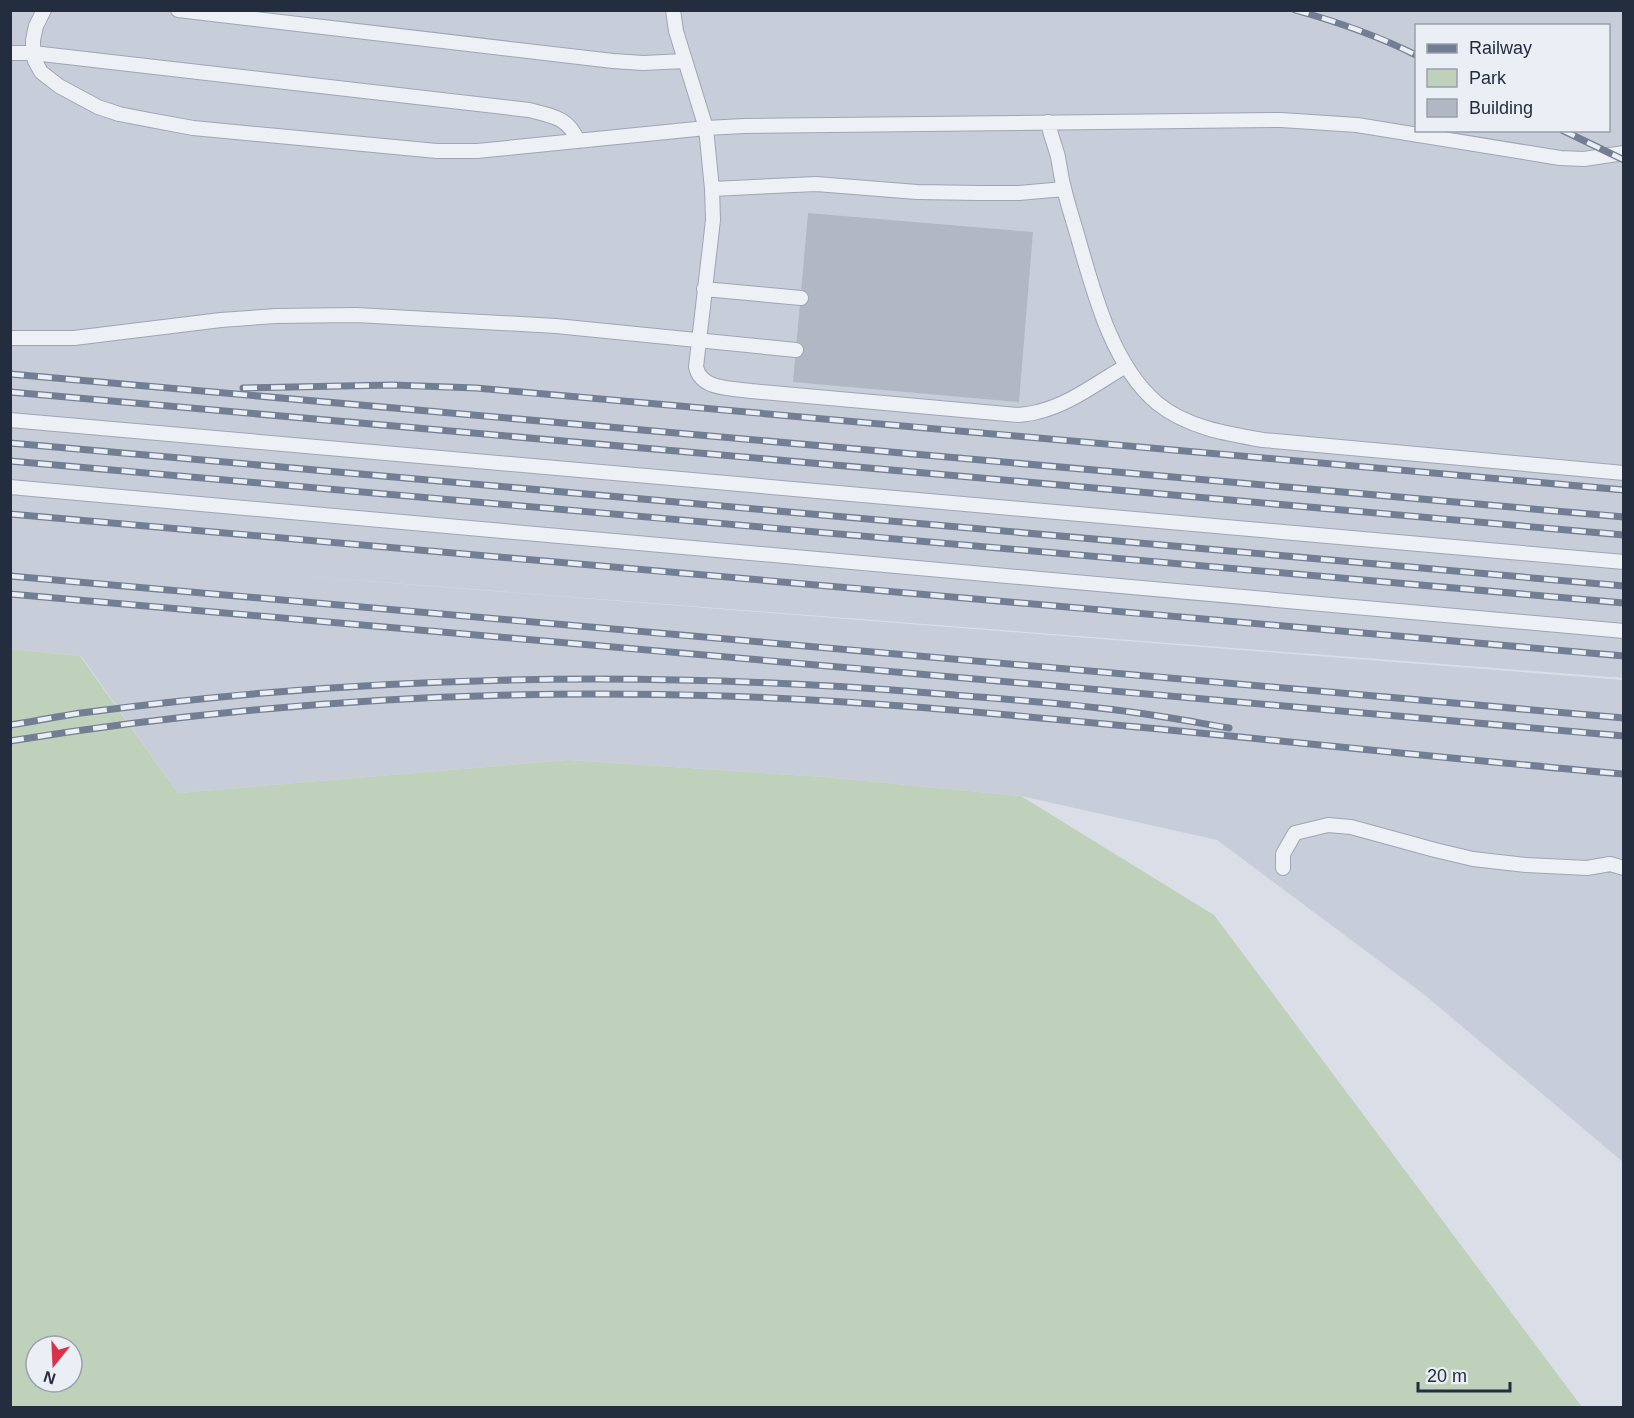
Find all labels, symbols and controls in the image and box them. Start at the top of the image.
legend [1415,24,1610,132]
text: Railway [1469,38,1532,58]
text: Park [1469,68,1507,88]
text: Building [1469,98,1533,118]
north arrow [24,1334,84,1394]
scale bar [1418,1355,1510,1393]
text: 20 m [1427,1366,1467,1386]
text: N [41,1368,58,1388]

